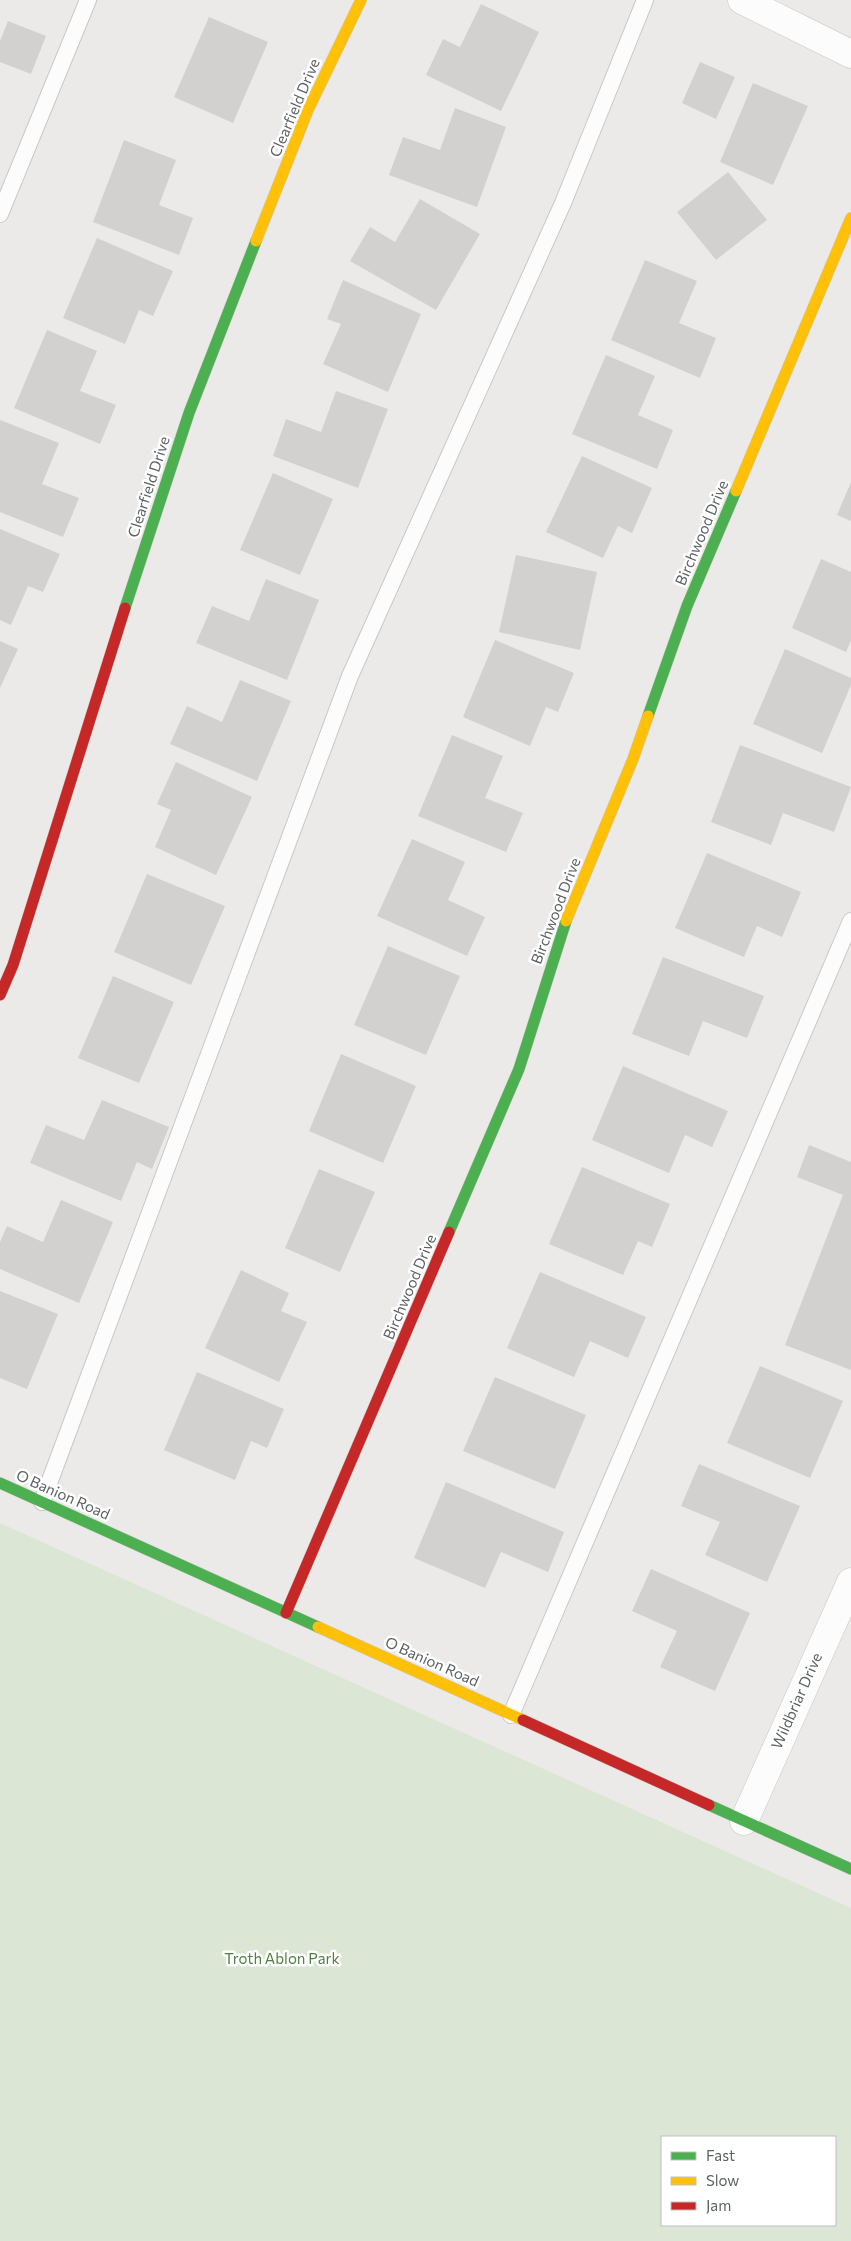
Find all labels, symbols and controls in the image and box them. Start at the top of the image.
street label: Clearfield Drive [265,56,323,160]
street label: Clearfield Drive [123,434,173,539]
street label: Birchwood Drive [671,477,731,588]
street label: Birchwood Drive [526,855,584,966]
street label: Birchwood Drive [379,1231,439,1342]
street label: O Banion Road [14,1465,113,1523]
street label: O Banion Road [383,1632,482,1690]
street label: Wildbriar Drive [767,1650,825,1751]
park label: Troth Ablon Park [224,1949,340,1967]
legend [661,2136,836,2226]
text: Fast [706,2146,735,2164]
text: Slow [706,2171,739,2189]
text: Jam [706,2196,731,2214]

